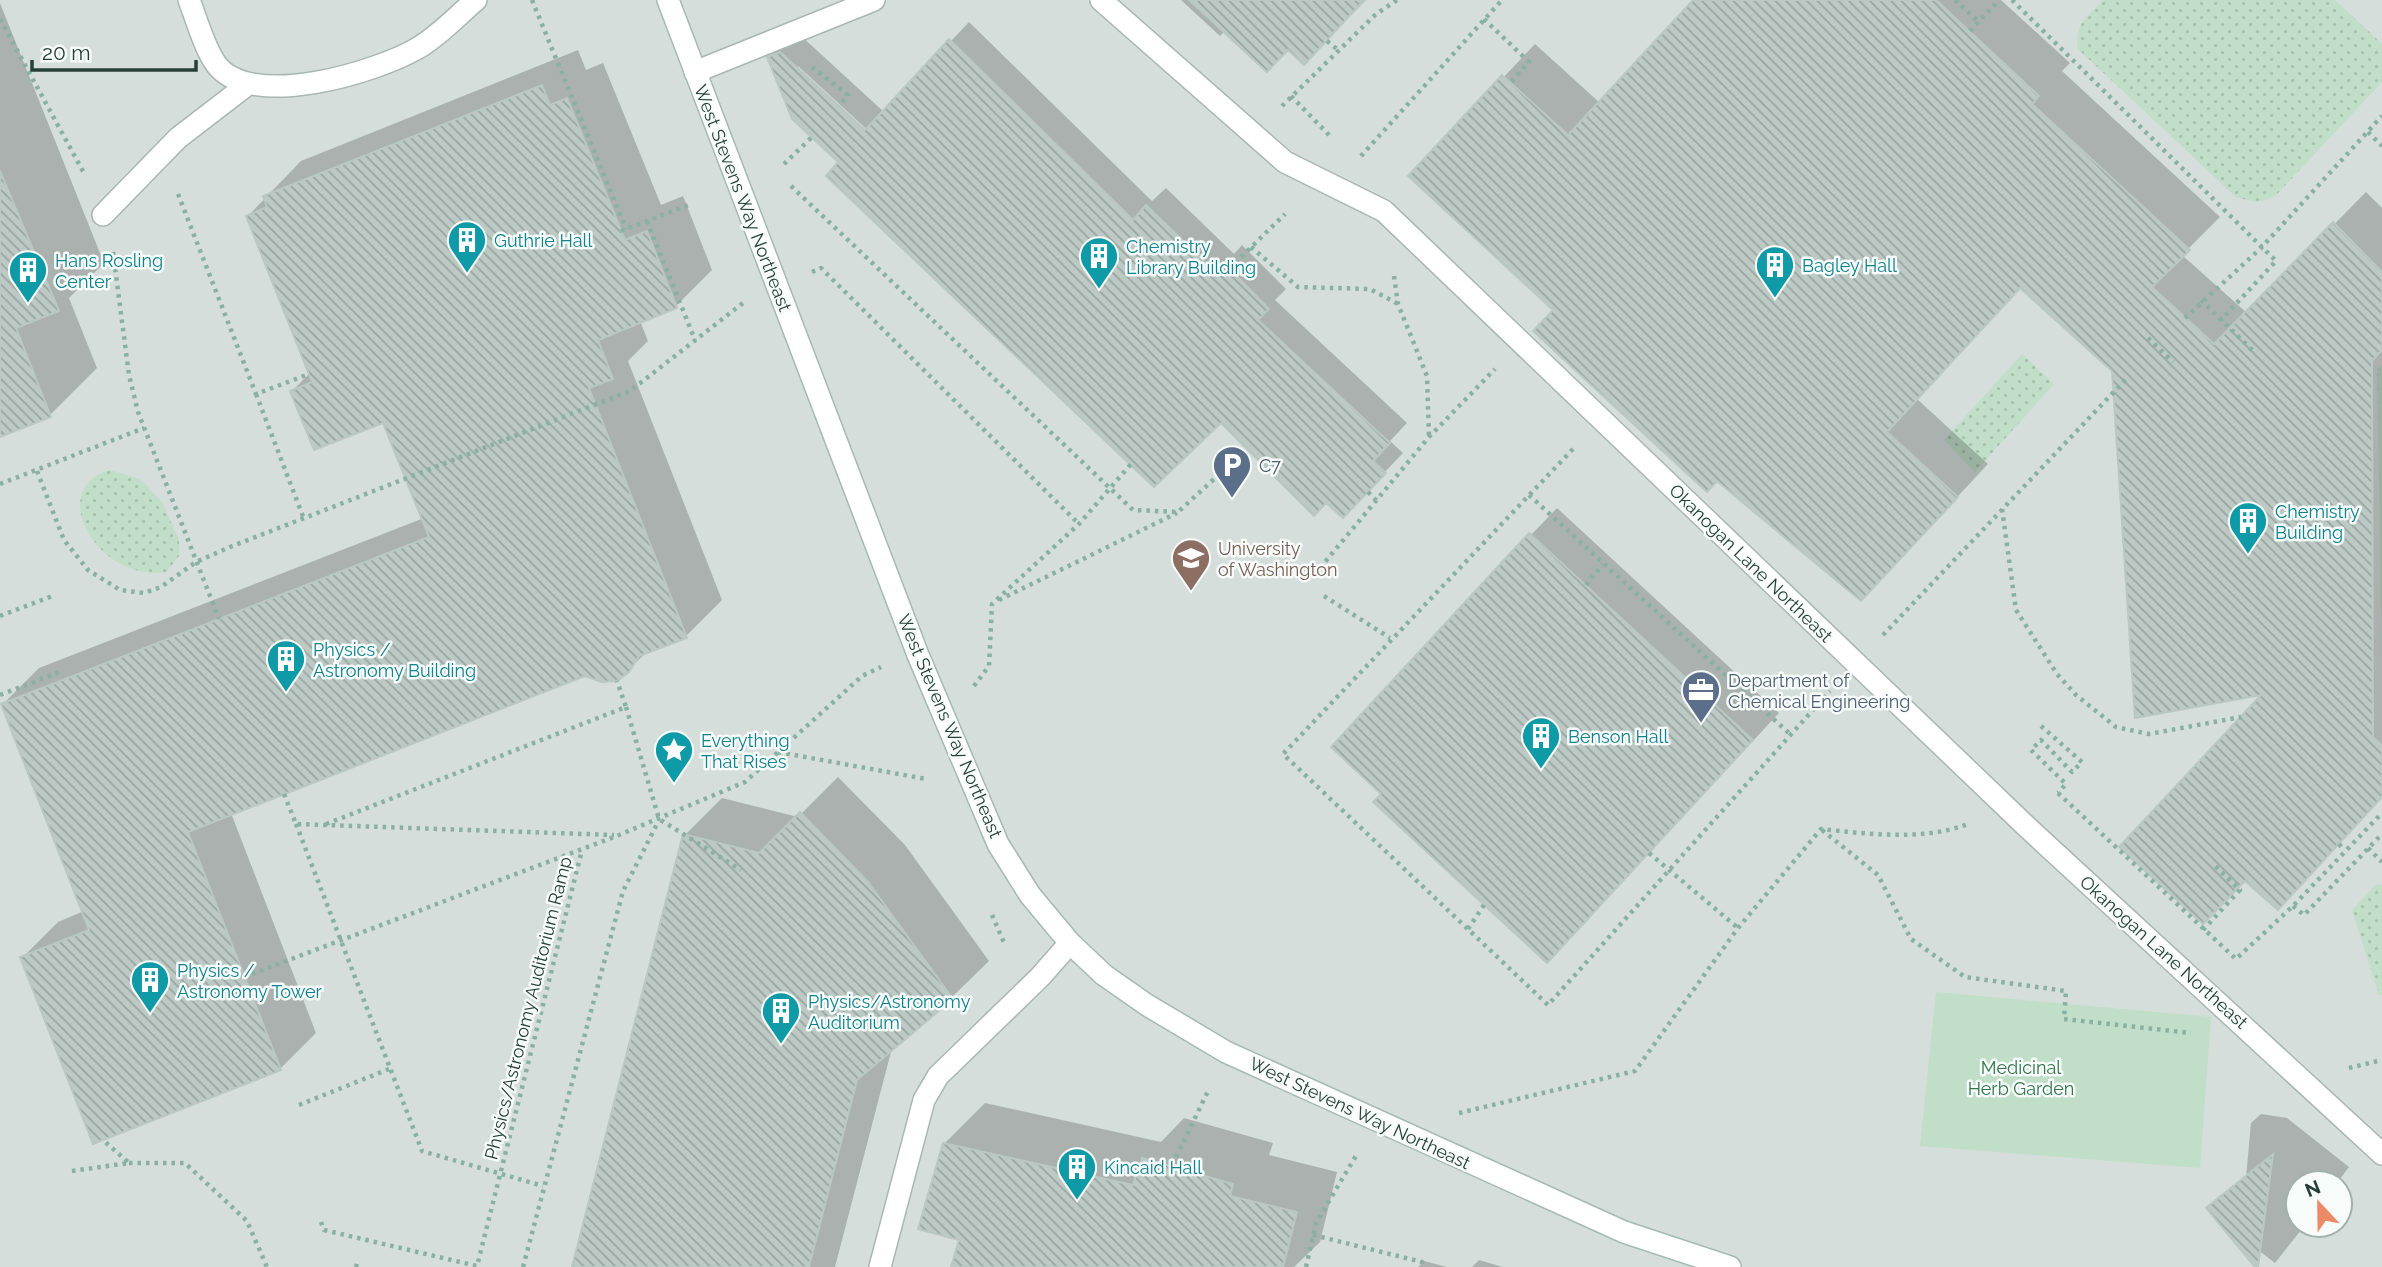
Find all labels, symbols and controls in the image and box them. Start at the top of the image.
scale bar [32,28,196,72]
text: 20 m [42,40,90,65]
street label: West Stevens Way Northeast [690,82,796,314]
building icon: Guthrie Hall [446,219,488,274]
place label: Guthrie Hall [494,230,592,251]
building icon: Chemistry Library Building [1078,235,1120,290]
place label: Chemistry Library Building [1126,236,1256,278]
building icon: Bagley Hall [1754,244,1796,299]
building icon: Hans Rosling Center [7,249,49,304]
place label: Hans Rosling Center [55,250,163,292]
place label: Bagley Hall [1802,255,1897,276]
parking icon: C7 [1211,444,1253,499]
place label: C7 [1259,455,1281,476]
street label: Okanogan Lane Northeast [1665,480,1837,646]
building icon: Chemistry Building [2227,500,2269,555]
place label: Chemistry Building [2275,501,2360,543]
school or university icon: University of Washington [1170,537,1212,592]
place label: University of Washington [1218,538,1338,580]
street label: West Stevens Way Northeast [893,611,1007,841]
building icon: Physics / Astronomy Building [265,638,307,693]
place label: Physics / Astronomy Building [313,639,476,681]
office icon: Department of Chemical Engineering [1680,669,1722,724]
place label: Department of Chemical Engineering [1728,670,1910,712]
building icon: Benson Hall [1520,715,1562,770]
place label: Benson Hall [1568,726,1668,747]
place icon: Everything That Rises [653,729,695,784]
place label: Everything That Rises [701,730,790,772]
street label: Physics/Astronomy Auditorium Ramp [480,854,576,1162]
street label: Okanogan Lane Northeast [2076,871,2252,1033]
building icon: Physics / Astronomy Tower [129,959,171,1014]
place label: Physics / Astronomy Tower [177,960,323,1002]
building icon: Physics/Astronomy Auditorium [760,990,802,1045]
place label: Physics/Astronomy Auditorium [808,991,971,1033]
street label: West Stevens Way Northeast [1246,1053,1474,1173]
park label: Medicinal Herb Garden [1968,1057,2074,1099]
building icon: Kincaid Hall [1056,1146,1098,1201]
place label: Kincaid Hall [1104,1157,1202,1178]
north arrow [2284,1169,2354,1239]
text: N [2302,1175,2323,1201]

